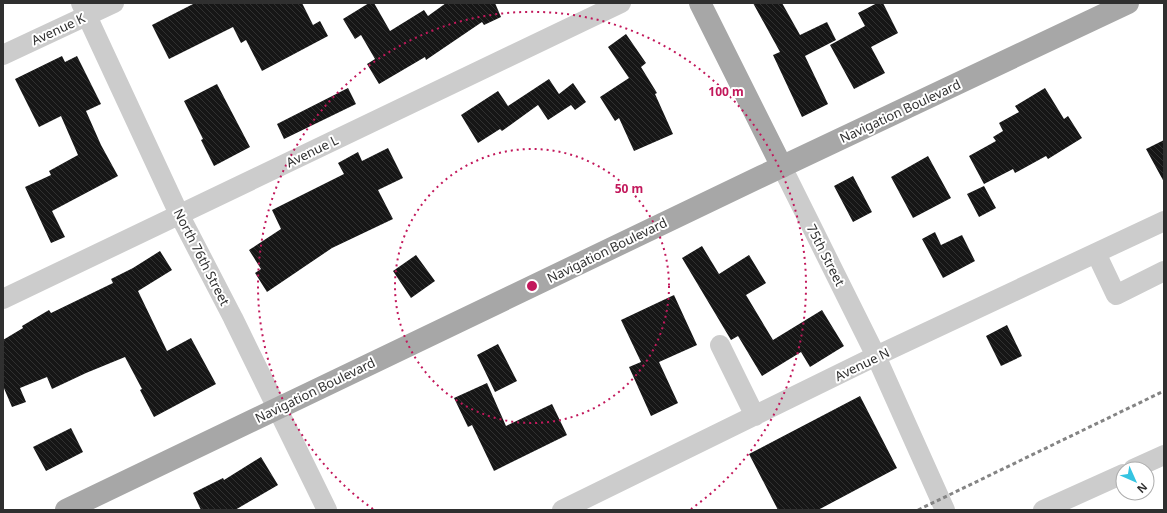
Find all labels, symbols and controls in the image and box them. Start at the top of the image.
street label: Avenue K [28,8,89,49]
street label: Navigation Boulevard [837,75,963,147]
text: 100 m [708,83,744,100]
street label: Avenue L [283,131,341,171]
text: 50 m [615,180,643,197]
street label: North 76th Street [170,205,234,309]
street label: Navigation Boulevard [544,213,670,287]
street label: 75th Street [803,221,849,289]
centre of rings [525,279,539,293]
street label: Avenue N [832,343,892,385]
street label: Navigation Boulevard [252,353,378,427]
north arrow [1115,461,1155,501]
text: N [1134,480,1151,497]

